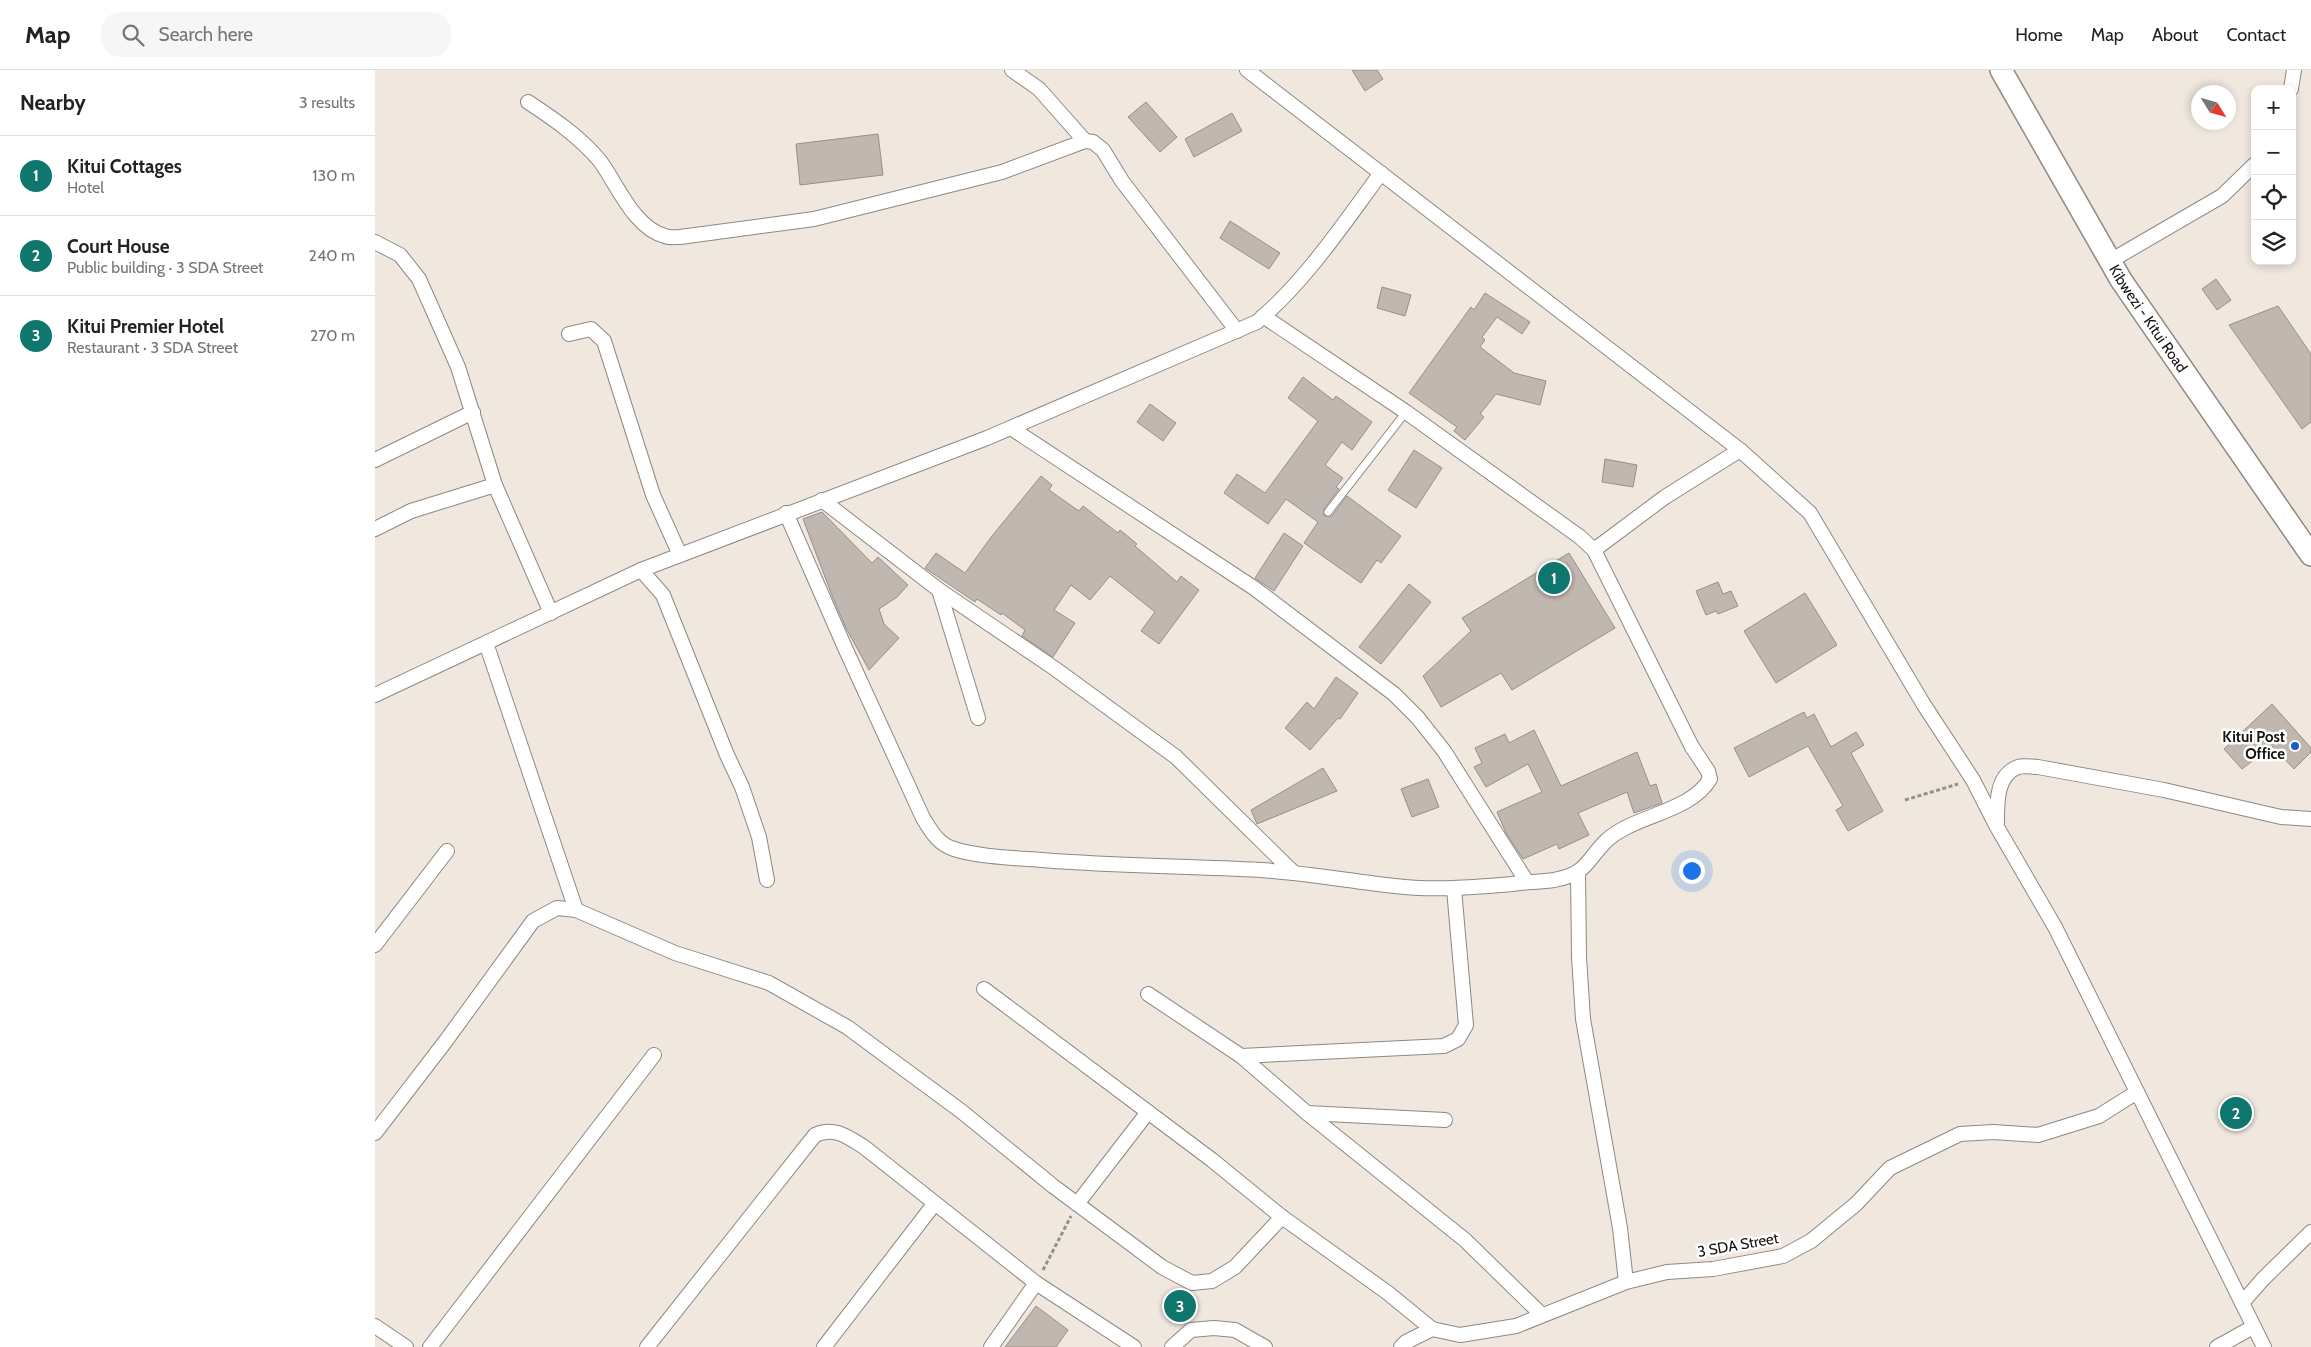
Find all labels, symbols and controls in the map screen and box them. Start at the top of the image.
search box [101,12,451,57]
text: Map [25,20,71,49]
icon: search [119,21,147,49]
text: Search here [159,23,253,46]
text: Home [2015,24,2063,46]
text: Map [2091,24,2124,46]
text: About [2152,24,2198,46]
text: Contact [2226,24,2286,46]
north arrow [2191,85,2236,130]
map controls [2251,85,2296,265]
button: + [2251,85,2296,130]
text: Nearby [20,90,86,115]
text: 3 results [299,93,355,112]
button: − [2251,130,2296,175]
text: Kitui Cottages [67,155,182,178]
text: 1 [33,166,39,185]
text: 130 m [312,166,355,185]
button: locate [2251,175,2296,220]
text: Hotel [67,178,104,197]
button: layers [2251,220,2296,265]
text: Court House [67,235,170,258]
text: 2 [32,246,40,265]
text: 240 m [309,246,355,265]
text: Public building · 3 SDA Street [67,258,264,277]
street label: Kibwezi - Kitui Road [2105,262,2191,376]
text: Kitui Premier Hotel [67,315,224,338]
text: 3 [32,326,40,345]
text: 270 m [310,326,355,345]
text: Restaurant · 3 SDA Street [67,338,238,357]
pin: 1 [1538,559,1570,597]
place label: Kitui Post Office [2222,728,2285,763]
marker: Kitui Post Office [2289,740,2301,752]
your location [1679,858,1705,884]
pin: 2 [2220,1094,2252,1132]
street label: 3 SDA Street [1696,1229,1780,1261]
pin: 3 [1164,1287,1196,1325]

